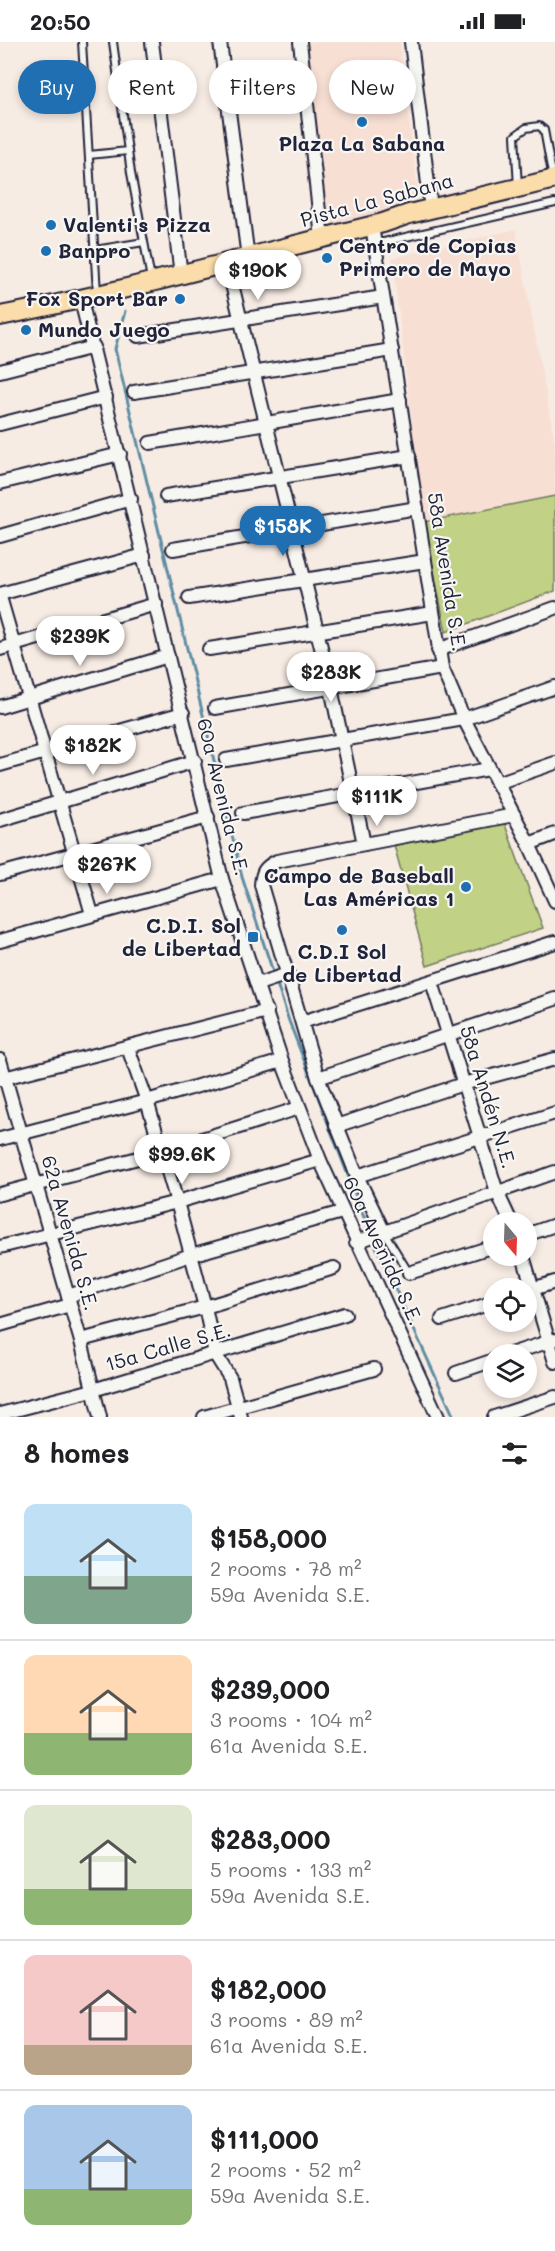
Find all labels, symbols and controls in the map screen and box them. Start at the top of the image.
text: 20:50 [30,7,90,36]
chip: Buy [18,60,96,114]
chip: Rent [108,60,197,114]
chip: Filters [209,60,317,114]
chip: New [329,60,416,114]
marker: Plaza La Sabana [355,115,369,129]
place label: Plaza La Sabana [279,130,445,156]
street label: Pista La Sabana [297,166,456,232]
place label: Valenti's Pizza [63,211,211,237]
marker: Valenti's Pizza [44,218,58,232]
place label: Centro de Copias Primero de Mayo [339,232,516,281]
place label: Banpro [58,237,130,263]
marker: Banpro [39,244,53,258]
pin: $190K [216,250,300,301]
marker: Centro de Copias Primero de Mayo [320,251,334,265]
text: $190K [228,256,288,282]
place label: Fox Sport Bar [25,285,168,311]
marker: Fox Sport Bar [173,292,187,306]
place label: Mundo Juego [38,316,170,342]
marker: Mundo Juego [19,323,33,337]
street label: 58a Avenida S.E. [423,490,473,653]
pin: $158K [241,506,325,557]
text: $158K [254,512,312,538]
pin: $239K [38,616,122,667]
text: $239K [50,622,110,648]
pin: $283K [289,652,373,703]
text: $283K [300,658,362,684]
street label: 60a Avenida S.E. [192,715,256,878]
pin: $182K [51,725,135,776]
text: $182K [64,731,122,757]
pin: $111K [335,776,419,827]
text: $111K [351,782,403,808]
pin: $267K [65,844,149,895]
text: $267K [77,850,137,876]
place label: Campo de Baseball Las Américas 1 [264,862,454,911]
marker: Campo de Baseball Las Américas 1 [459,880,473,894]
place label: C.D.I. Sol de Libertad [122,912,241,961]
marker: C.D.I Sol de Libertad [335,923,349,937]
marker: C.D.I. Sol de Libertad [246,930,260,944]
place label: C.D.I Sol de Libertad [282,938,402,987]
street label: 58a Andén N.E. [455,1022,523,1171]
pin: $99.6K [133,1134,231,1185]
text: $99.6K [148,1140,216,1166]
street label: 62a Avenida S.E. [36,1152,106,1313]
street label: 60a Avenida S.E. [338,1172,430,1329]
north arrow [483,1212,537,1266]
map controls [483,1212,537,1398]
button: locate [483,1278,537,1332]
street label: 15a Calle S.E. [102,1316,234,1376]
button: layers [483,1344,537,1398]
text: 8 homes [24,1436,130,1470]
icon: filters [498,1437,531,1470]
text: $158,000 [210,1521,327,1555]
icon: home [72,1528,144,1600]
text: 2 rooms · 78 m² [210,1555,362,1581]
text: 59a Avenida S.E. [210,1581,370,1607]
text: $239,000 [210,1672,330,1706]
icon: home [72,1679,144,1751]
text: 3 rooms · 104 m² [210,1706,372,1732]
text: 61a Avenida S.E. [210,1732,368,1758]
text: $283,000 [210,1822,330,1856]
icon: home [72,1829,144,1901]
text: 5 rooms · 133 m² [210,1856,371,1882]
text: 59a Avenida S.E. [210,1882,370,1908]
text: $182,000 [210,1972,326,2006]
icon: home [72,1979,144,2051]
text: 3 rooms · 89 m² [210,2006,363,2032]
text: 61a Avenida S.E. [210,2032,368,2058]
text: $111,000 [210,2122,319,2156]
icon: home [72,2129,144,2201]
text: 2 rooms · 52 m² [210,2156,361,2182]
text: 59a Avenida S.E. [210,2182,370,2208]

